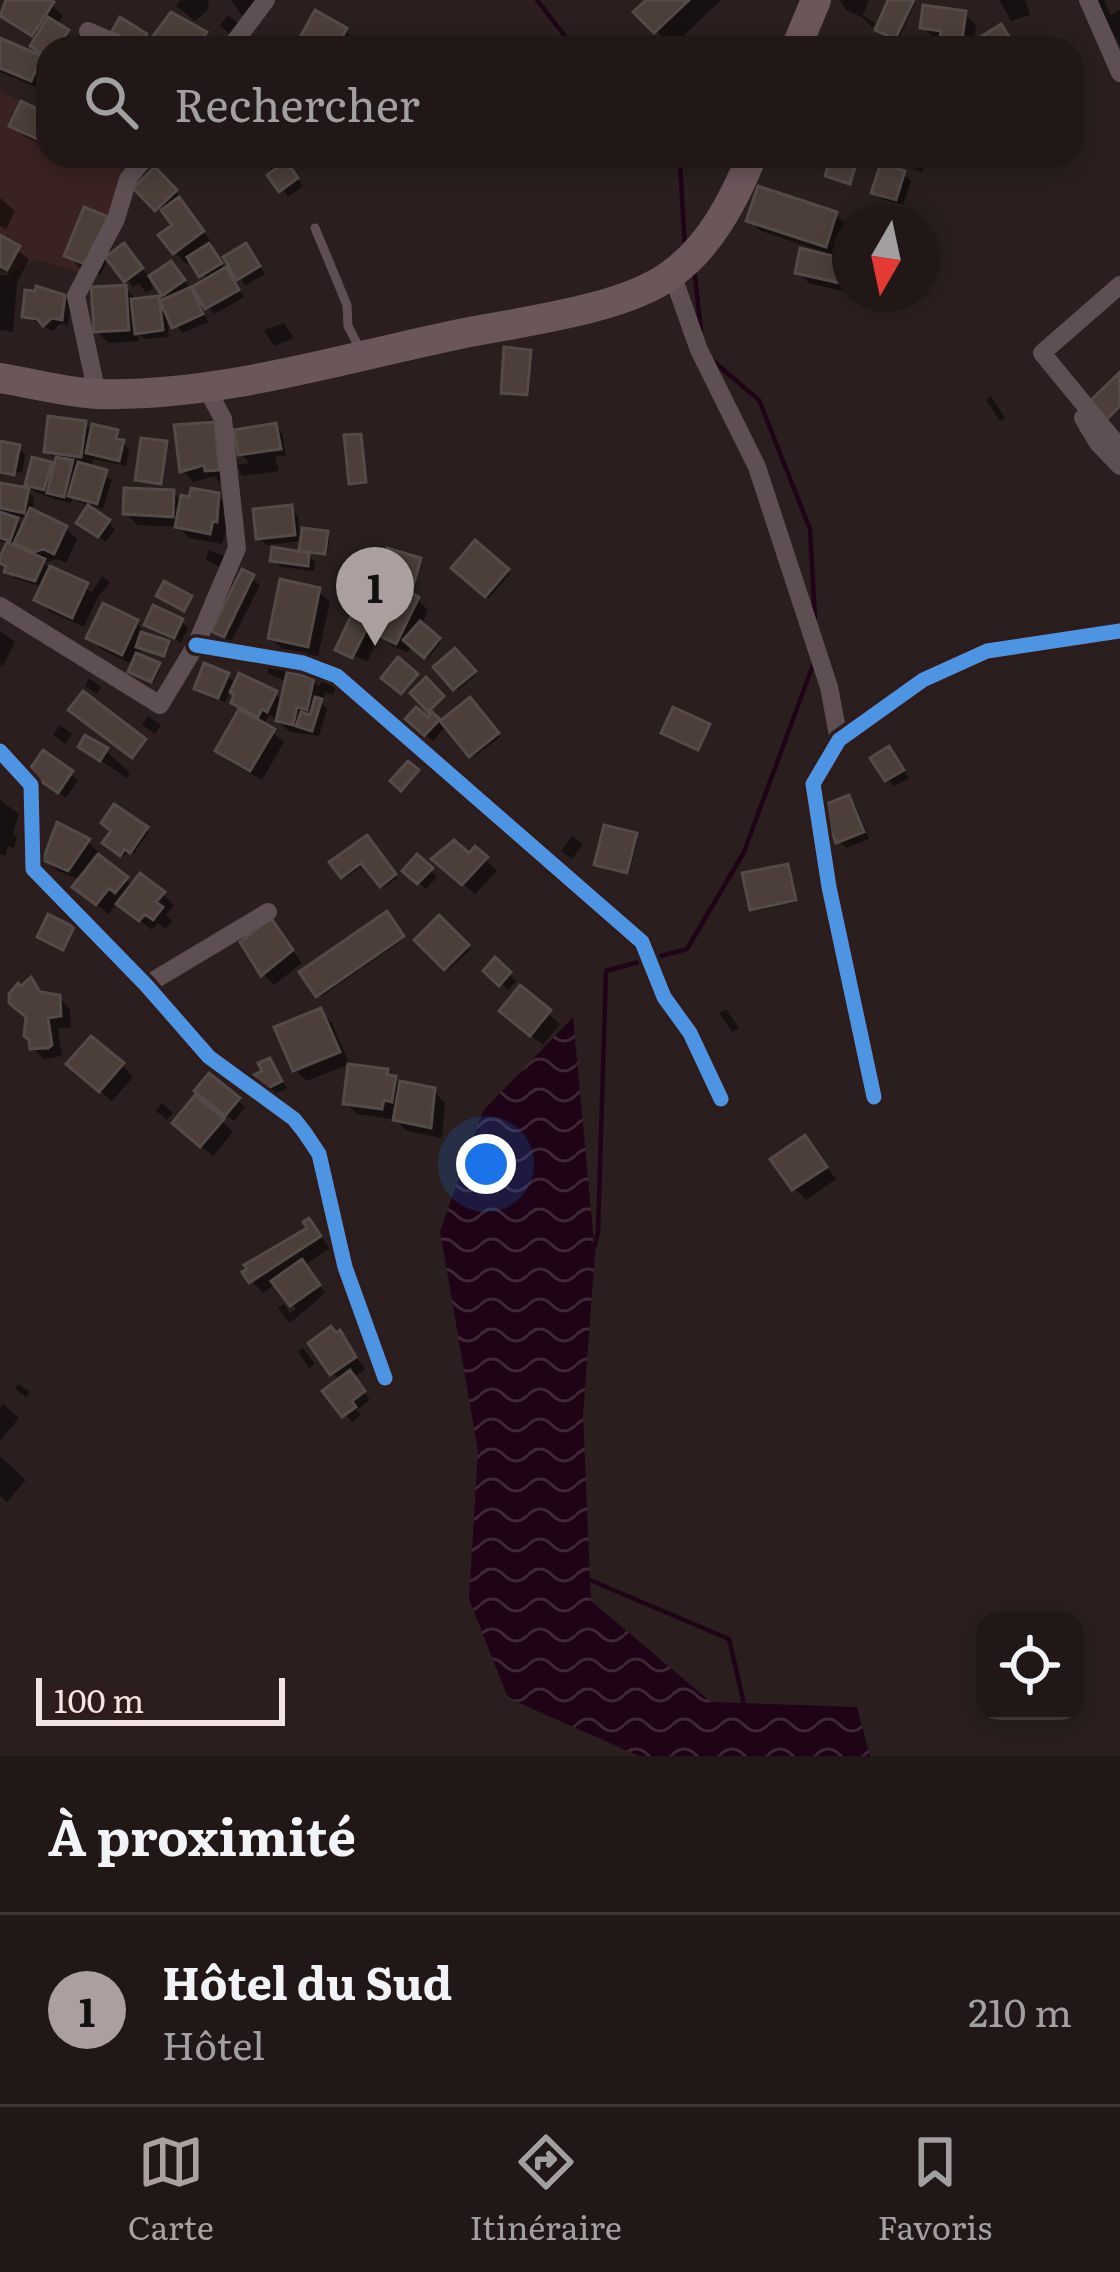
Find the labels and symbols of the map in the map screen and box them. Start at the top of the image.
north arrow [832,204,940,312]
pin: 1 [336,547,414,646]
your location [456,1134,516,1194]
scale bar [36,1672,285,1725]

